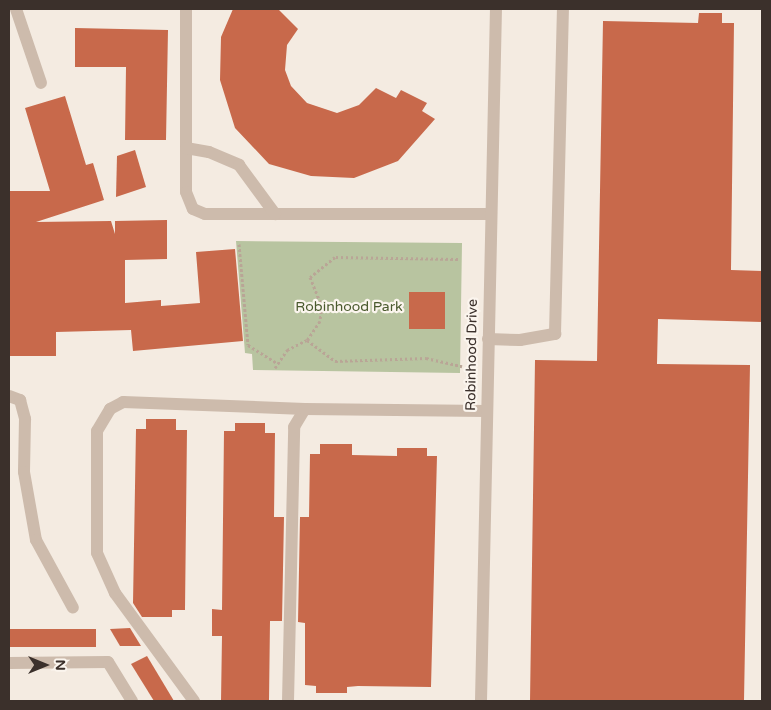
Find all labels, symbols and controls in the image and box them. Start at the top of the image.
park label: Robinhood Park [295,299,403,315]
street label: Robinhood Drive [463,299,481,411]
north arrow [20,640,70,690]
text: N [52,659,69,671]

